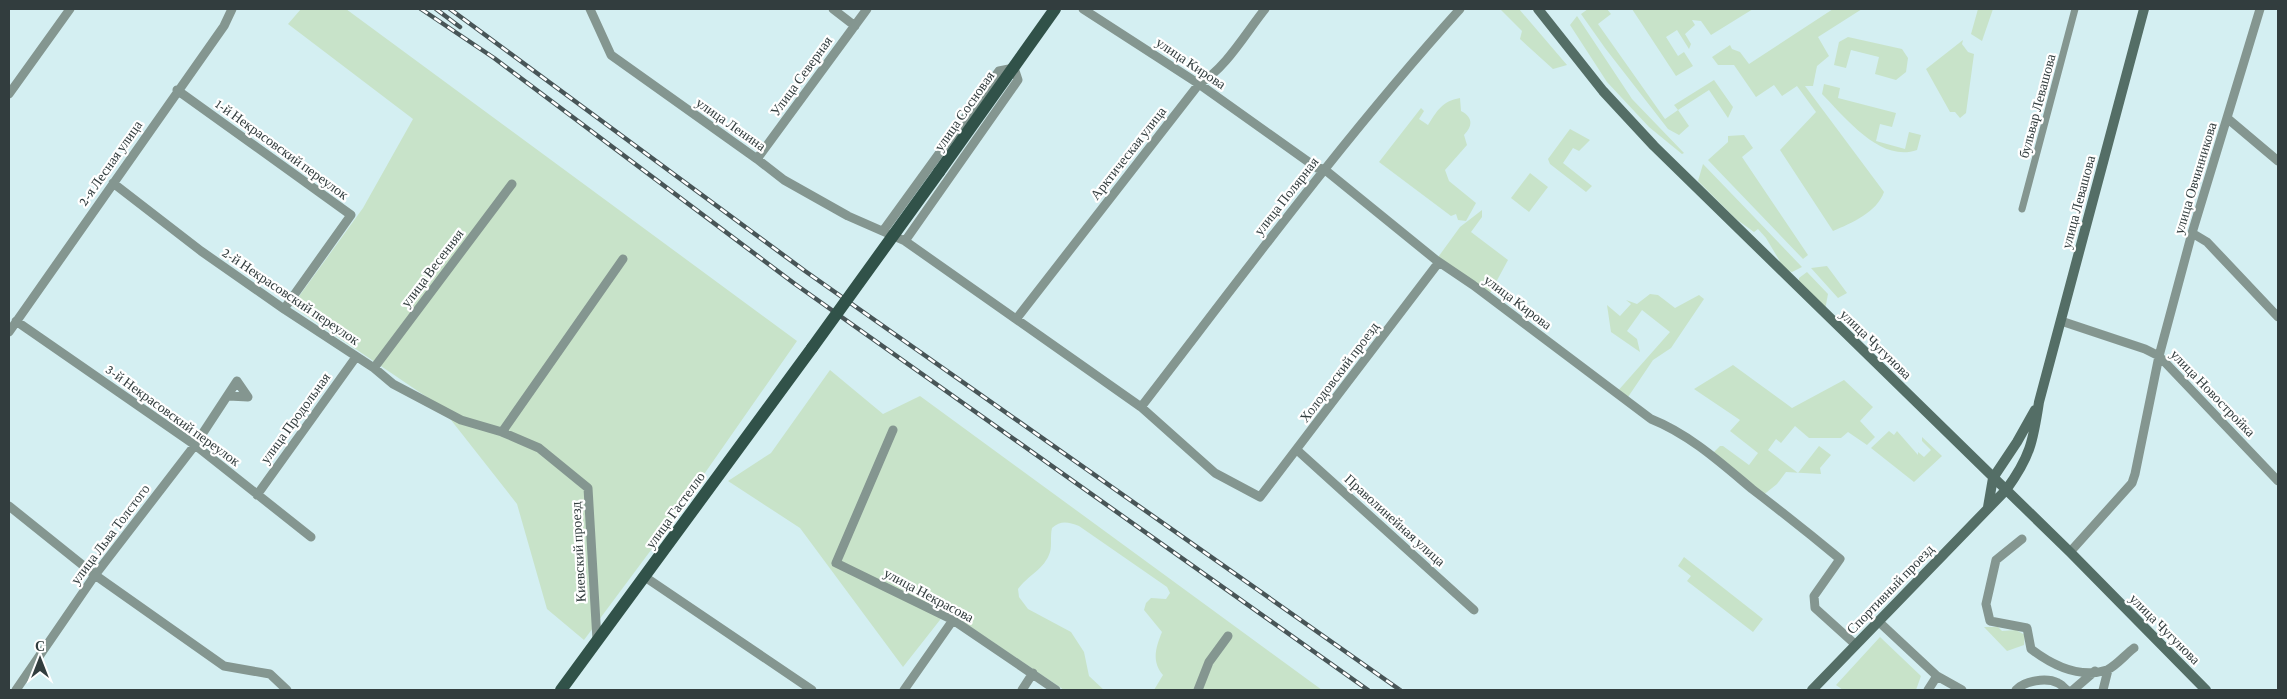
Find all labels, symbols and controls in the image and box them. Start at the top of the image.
street label: Улица Северная [767,33,836,119]
street label: улица Кирова [1153,34,1230,93]
street label: бульвар Левашова [2015,51,2059,160]
street label: улица Сосновая [931,68,998,154]
street label: улица Ленина [693,94,770,154]
street label: 1-й Некрасовский переулок [212,95,352,203]
street label: Арктическая улица [1087,103,1170,203]
street label: 2-я Лесная улица [75,117,146,209]
street label: улица Овчинникова [2170,119,2220,236]
street label: улица Полярная [1251,153,1322,238]
street label: улица Левашова [2058,153,2098,250]
street label: улица Весенняя [397,225,467,310]
street label: 2-й Некрасовский переулок [219,244,363,348]
street label: улица Кирова [1481,271,1556,333]
street label: улица Чугунова [1837,306,1916,383]
street label: Холодовский проезд [1296,319,1382,425]
street label: улица Новостройка [2167,346,2259,440]
street label: 3-й Некрасовский переулок [103,361,244,469]
street label: улица Продольная [257,369,334,467]
street label: улица Гастелло [642,469,708,551]
street label: Праволинейная улица [1341,471,1449,570]
street label: улица Льва Толстого [67,481,153,587]
street label: Киевский проезд [567,501,589,603]
street label: Спортивный проезд [1843,541,1937,637]
street label: улица Некрасова [881,565,977,626]
street label: улица Чугунова [2126,590,2204,668]
north arrow [15,634,65,684]
text: С [35,638,45,654]

